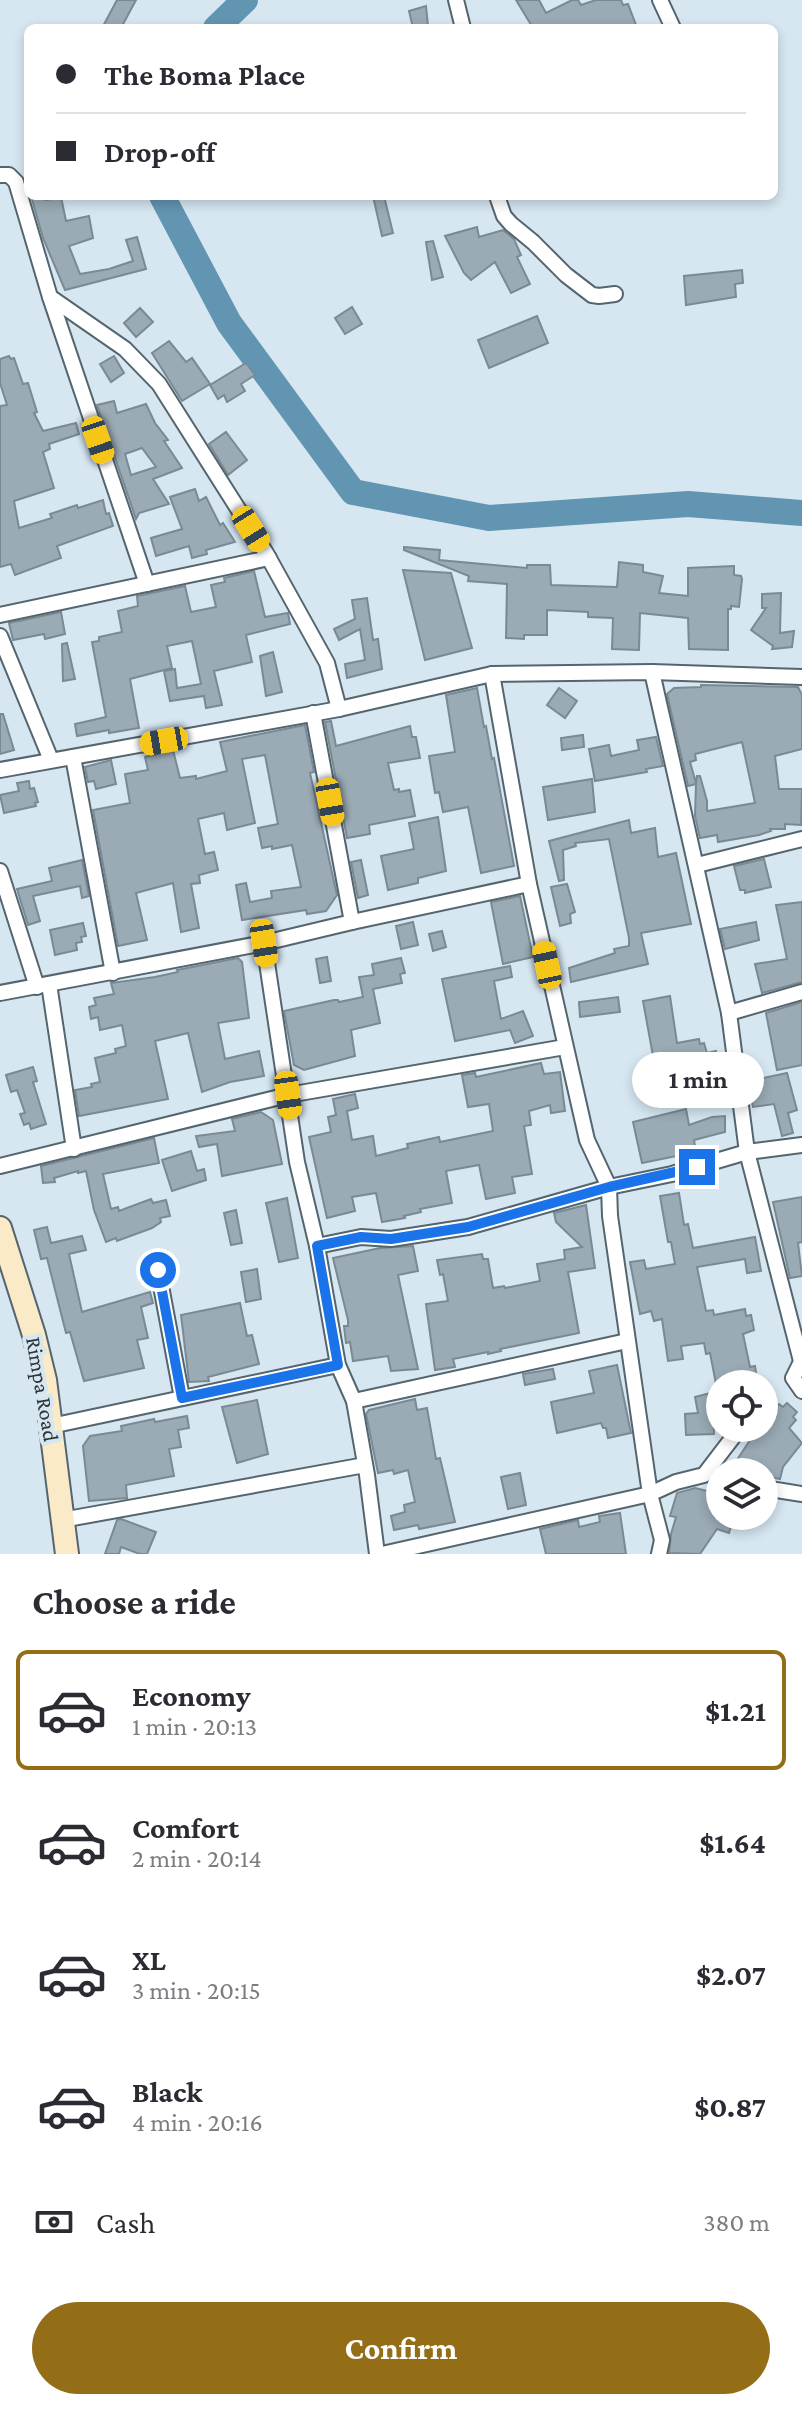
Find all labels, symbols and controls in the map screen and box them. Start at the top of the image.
text: The Boma Place [104,58,305,91]
text: Drop-off [104,135,215,168]
car [79,413,117,467]
car [228,502,274,556]
car [138,725,190,757]
car [314,776,346,828]
car [248,917,280,969]
car [530,939,564,991]
callout: 1 min [631,1051,763,1107]
text: 1 min [668,1065,728,1094]
car [273,1070,303,1120]
route end [679,1149,715,1185]
route start [140,1252,176,1288]
street label: Rimpa Road [21,1335,64,1444]
map controls [706,1370,778,1530]
button: locate [706,1370,778,1442]
button: layers [706,1458,778,1530]
text: Choose a ride [32,1582,236,1622]
icon: car [36,1674,108,1746]
text: Economy [132,1679,251,1712]
text: $1.21 [705,1694,766,1727]
text: 1 min · 20:13 [132,1712,257,1741]
icon: car [36,1806,108,1878]
text: Comfort [132,1811,239,1844]
text: $1.64 [699,1826,766,1859]
text: 2 min · 20:14 [132,1844,262,1873]
icon: car [36,1938,108,2010]
text: XL [132,1943,166,1976]
text: $2.07 [696,1958,766,1991]
text: 3 min · 20:15 [132,1976,261,2005]
icon: car [36,2070,108,2142]
text: Black [132,2075,203,2108]
text: $0.87 [694,2090,766,2123]
text: 4 min · 20:16 [132,2108,263,2137]
icon: cash [32,2200,76,2244]
text: Cash [96,2206,155,2239]
text: 380 m [703,2208,770,2237]
button: Confirm [32,2302,770,2394]

